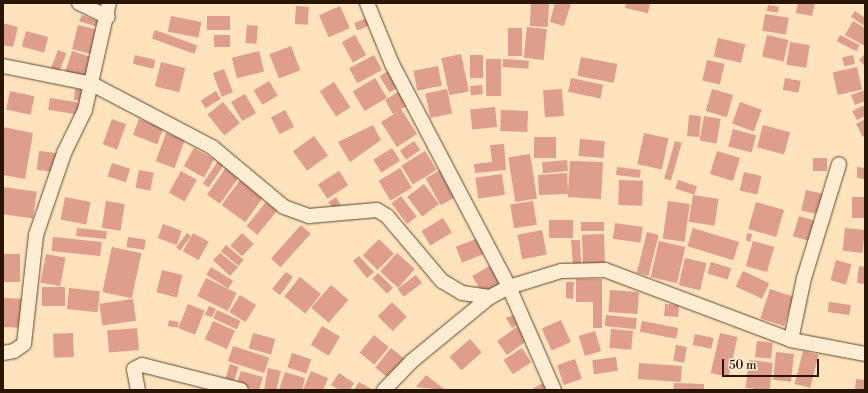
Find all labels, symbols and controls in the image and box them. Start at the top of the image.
scale bar [724,351,821,377]
text: 50 m [729,358,757,373]

